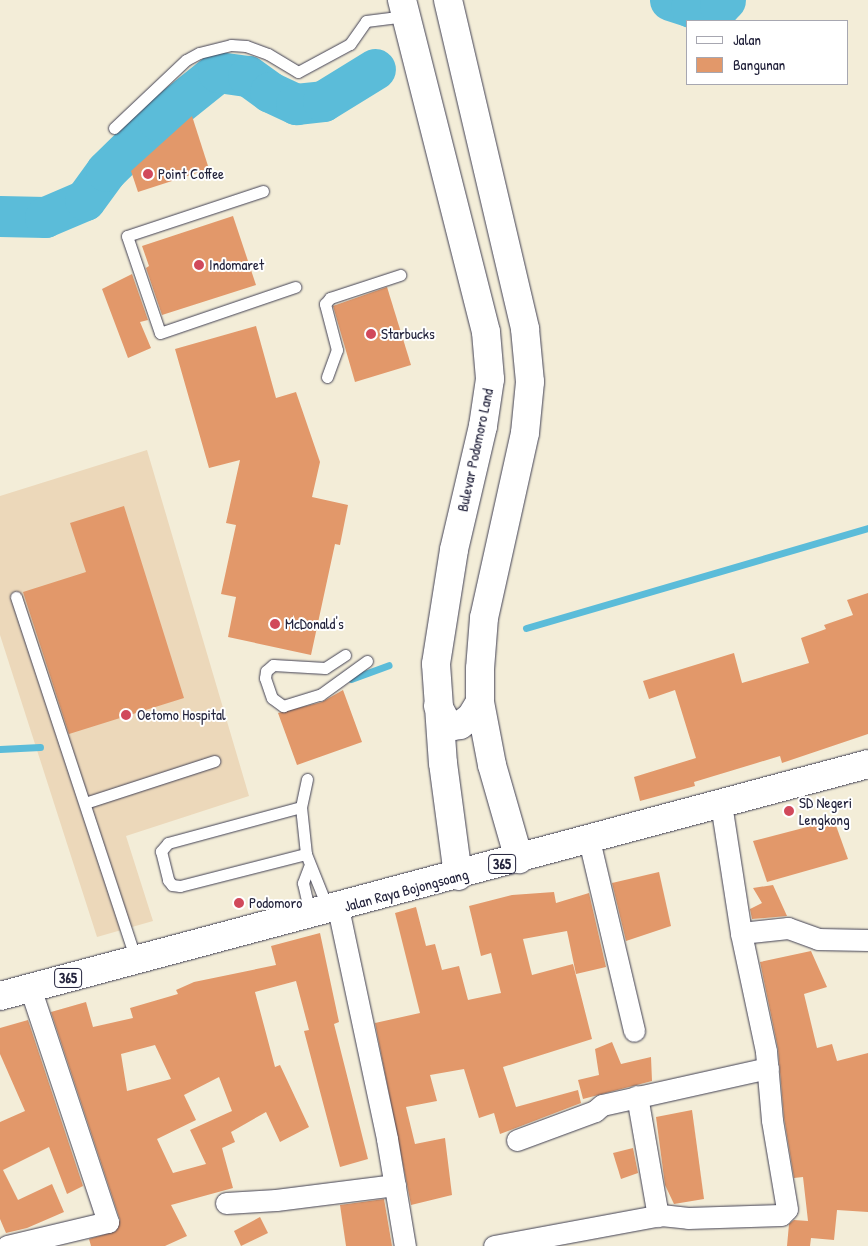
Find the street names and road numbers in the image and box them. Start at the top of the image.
street label: Bulevar Podomoro Land [453,387,497,513]
road number: 365 [487,852,517,876]
street label: Jalan Raya Bojongsoang [342,865,470,915]
road number: 365 [53,966,83,990]

